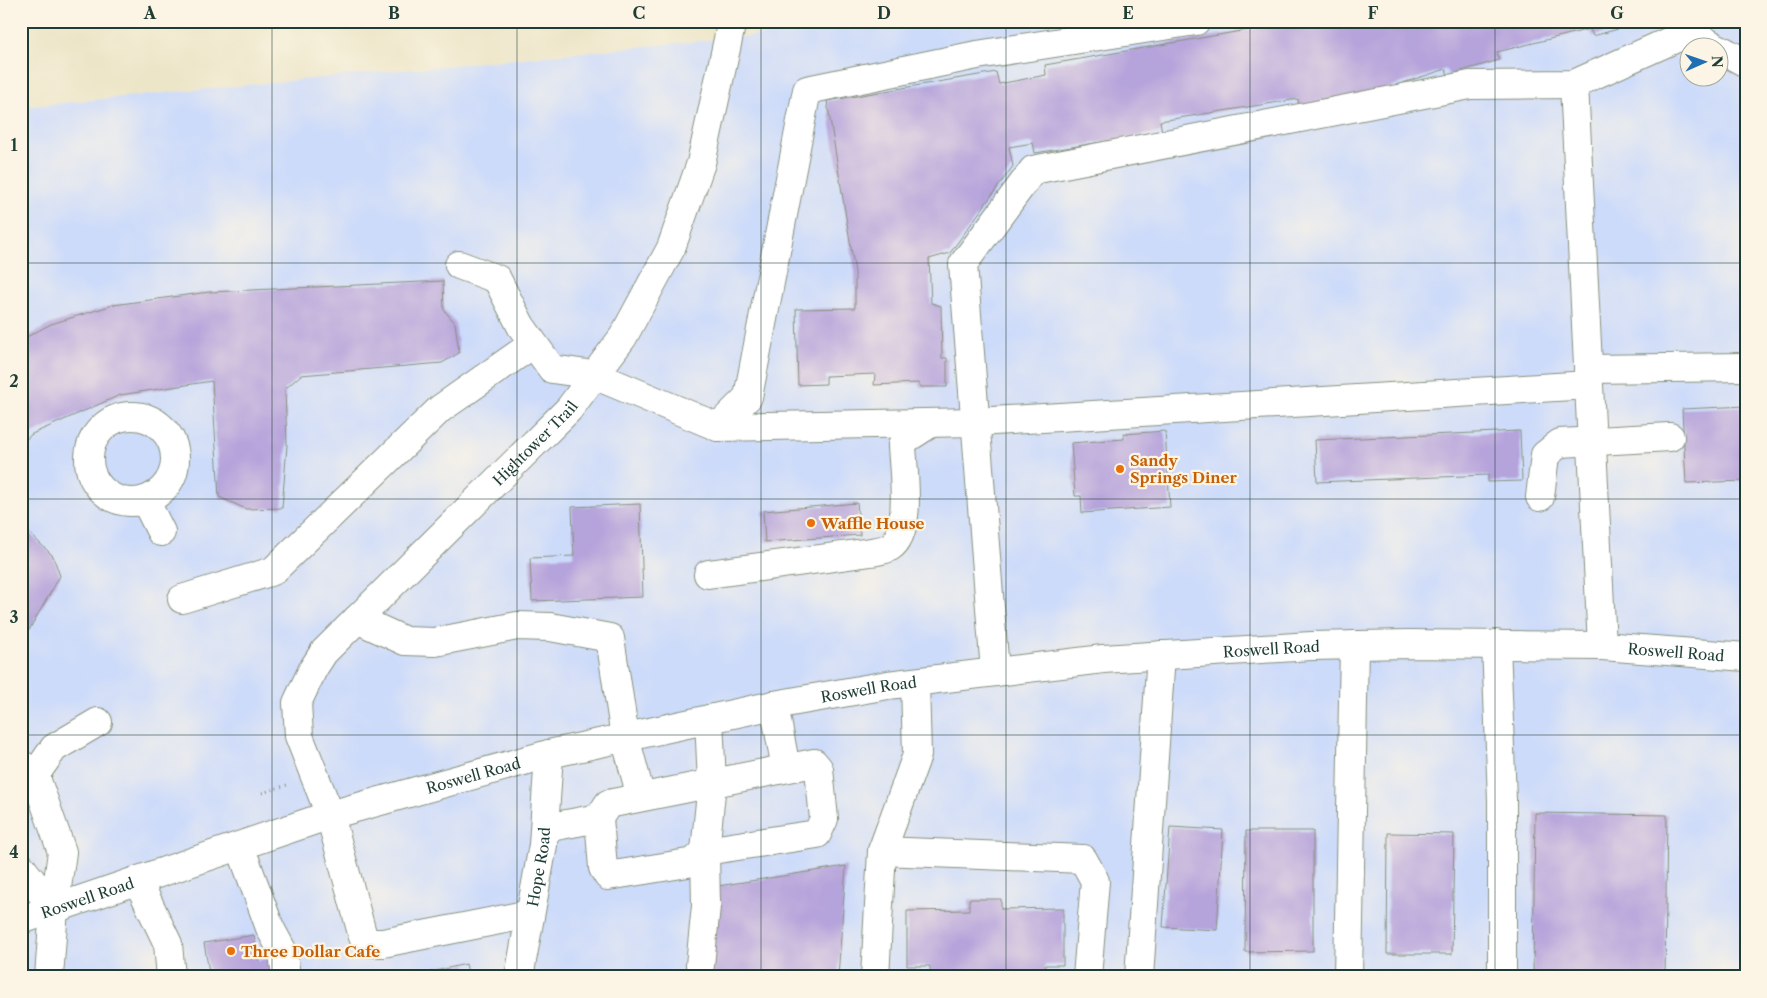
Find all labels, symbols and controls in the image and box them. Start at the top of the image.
text: A [143,3,157,23]
text: B [388,3,400,23]
text: C [633,3,645,23]
text: D [877,3,891,23]
text: E [1122,3,1134,23]
text: F [1368,3,1379,23]
text: G [1610,3,1624,23]
north arrow [1680,38,1730,88]
text: N [1708,55,1726,68]
text: 1 [10,135,18,155]
text: 2 [9,371,19,391]
street label: Hightower Trail [488,396,582,489]
place label: Sandy Springs Diner [1130,451,1238,487]
marker: Sandy Springs Diner [1114,463,1126,475]
place label: Waffle House [820,514,925,533]
marker: Waffle House [805,517,817,529]
text: 3 [9,607,19,627]
street label: Roswell Road [1222,636,1320,661]
street label: Roswell Road [1627,638,1725,665]
street label: Roswell Road [819,672,918,706]
street label: Roswell Road [424,753,522,797]
street label: Hope Road [522,826,554,908]
text: 4 [9,842,19,862]
street label: Roswell Road [38,873,136,922]
place label: Three Dollar Cafe [241,942,380,961]
marker: Three Dollar Cafe [225,945,237,957]

